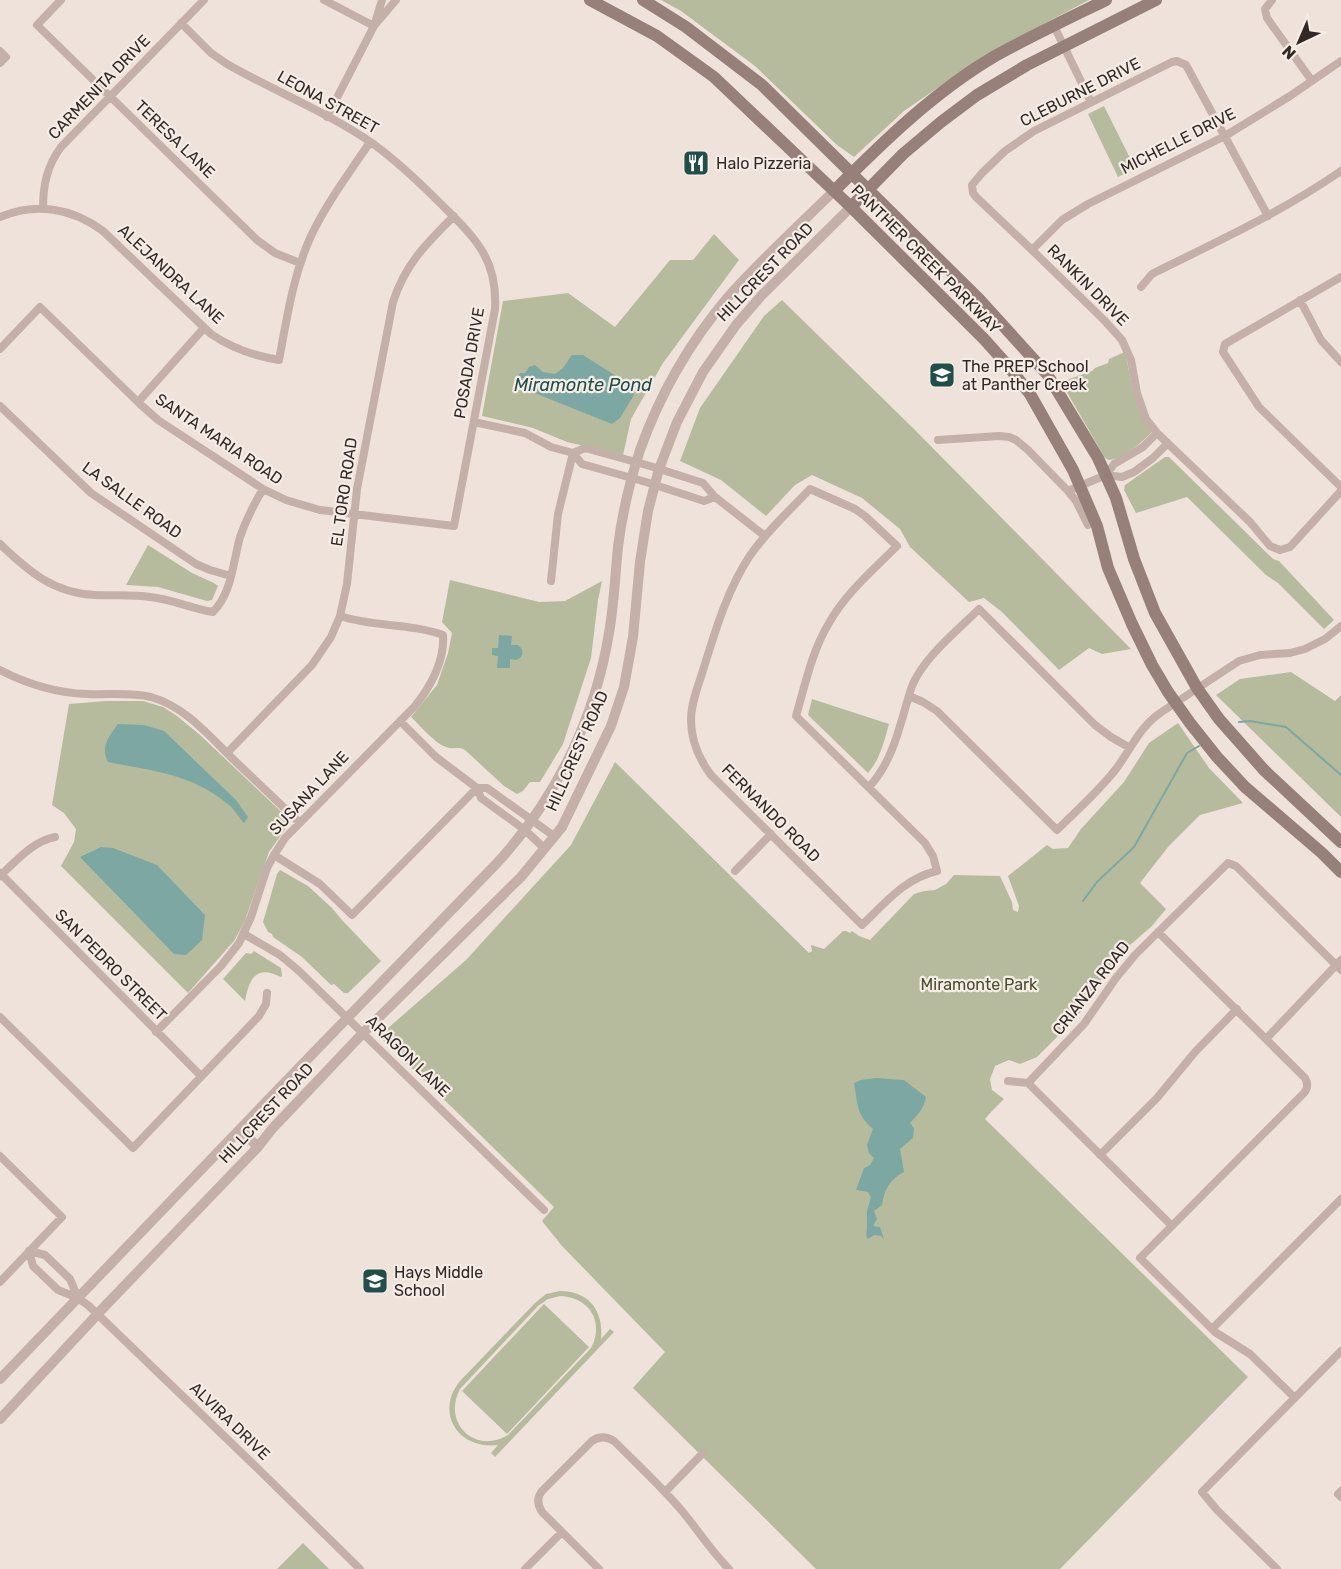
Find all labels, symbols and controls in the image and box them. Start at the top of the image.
north arrow [1269,12,1329,72]
street label: CARMENITA DRIVE [44,31,154,143]
text: N [1278,42,1300,63]
street label: CLEBURNE DRIVE [1017,53,1143,131]
street label: LEONA STREET [274,66,382,138]
street label: TERESA LANE [131,96,219,182]
street label: MICHELLE DRIVE [1117,104,1239,178]
restaurant icon: Halo Pizzeria [681,148,711,178]
place label: Halo Pizzeria [716,154,811,173]
street label: PANTHER CREEK PARKWAY [848,181,1004,337]
street label: HILLCREST ROAD [713,219,817,325]
street label: ALEJANDRA LANE [114,220,228,328]
street label: RANKIN DRIVE [1043,240,1133,330]
street label: POSADA DRIVE [450,306,488,420]
place label: The PREP School at Panther Creek [962,357,1089,394]
school or university icon: The PREP School at Panther Creek [927,360,957,390]
water label: Miramonte Pond [514,374,652,396]
street label: SANTA MARIA ROAD [152,389,286,489]
street label: EL TORO ROAD [327,436,361,548]
street label: LA SALLE ROAD [79,458,185,542]
street label: HILLCREST ROAD [542,688,612,814]
street label: SUSANA LANE [265,747,353,839]
street label: FERNANDO ROAD [718,760,824,866]
street label: SAN PEDRO STREET [51,905,171,1025]
street label: CRIANZA ROAD [1048,937,1134,1039]
park label: Miramonte Park [921,975,1038,994]
street label: ARAGON LANE [362,1011,454,1101]
street label: HILLCREST ROAD [215,1059,317,1167]
place label: Hays Middle School [394,1263,483,1300]
school or university icon: Hays Middle School [360,1266,390,1296]
street label: ALVIRA DRIVE [186,1378,274,1464]

